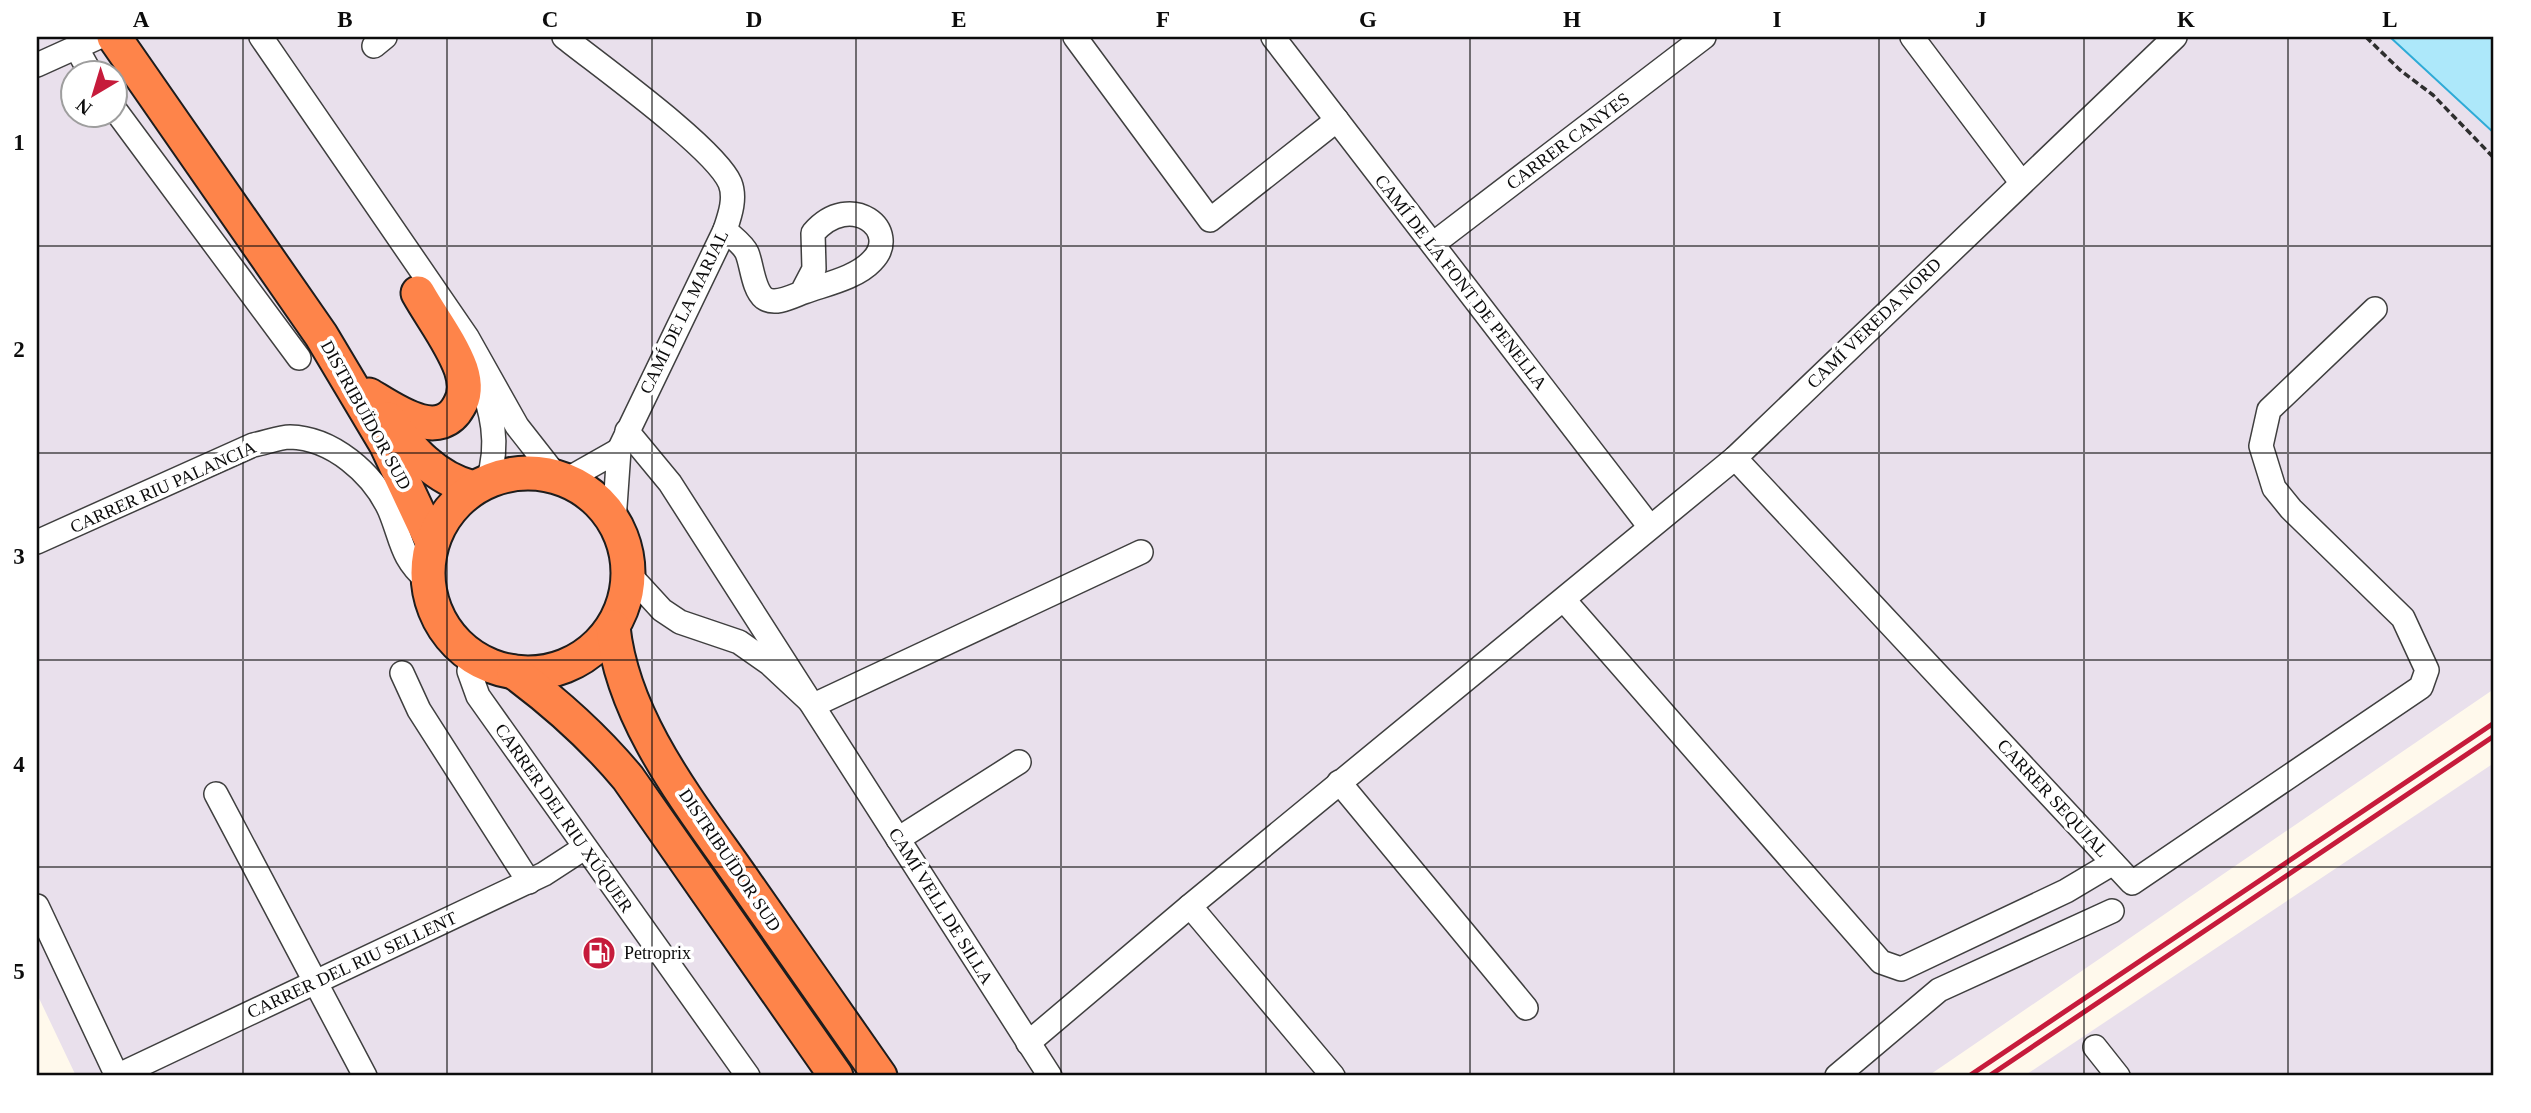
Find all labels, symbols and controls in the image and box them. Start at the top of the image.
text: A [133,7,150,32]
text: B [337,7,353,32]
text: C [542,7,558,32]
text: D [746,7,762,32]
text: E [951,7,967,32]
text: F [1156,7,1170,32]
text: G [1359,7,1377,32]
text: H [1563,7,1581,32]
text: I [1773,7,1782,32]
text: J [1975,7,1987,32]
text: K [2177,7,2195,32]
text: L [2382,7,2398,32]
north arrow [60,60,130,130]
street label: CARRER CANYES [1503,88,1633,194]
text: N [72,94,96,120]
text: 1 [13,130,25,155]
street label: CAMÍ DE LA FONT DE PENELLA [1371,170,1552,393]
street label: CAMÍ DE LA MARJAL [635,227,732,397]
street label: CAMÍ VEREDA NORD [1802,253,1945,392]
text: 2 [13,337,25,362]
street label: DISTRIBUÏDOR SUD [317,337,415,493]
street label: CARRER RIU PALANCIA [67,437,259,537]
text: 3 [13,544,25,569]
street label: CARRER DEL RIU XÚQUER [491,719,638,916]
street label: CARRER SEQUIAL [1993,735,2113,861]
text: 4 [13,752,25,777]
street label: DISTRIBUÏDOR SUD [675,785,785,935]
street label: CAMÍ VELL DE SILLA [885,824,998,988]
street label: CARRER DEL RIU SELLENT [244,908,460,1022]
fuel station icon: Petroprix [580,934,618,972]
place label: Petroprix [624,943,691,963]
text: 5 [13,959,25,984]

